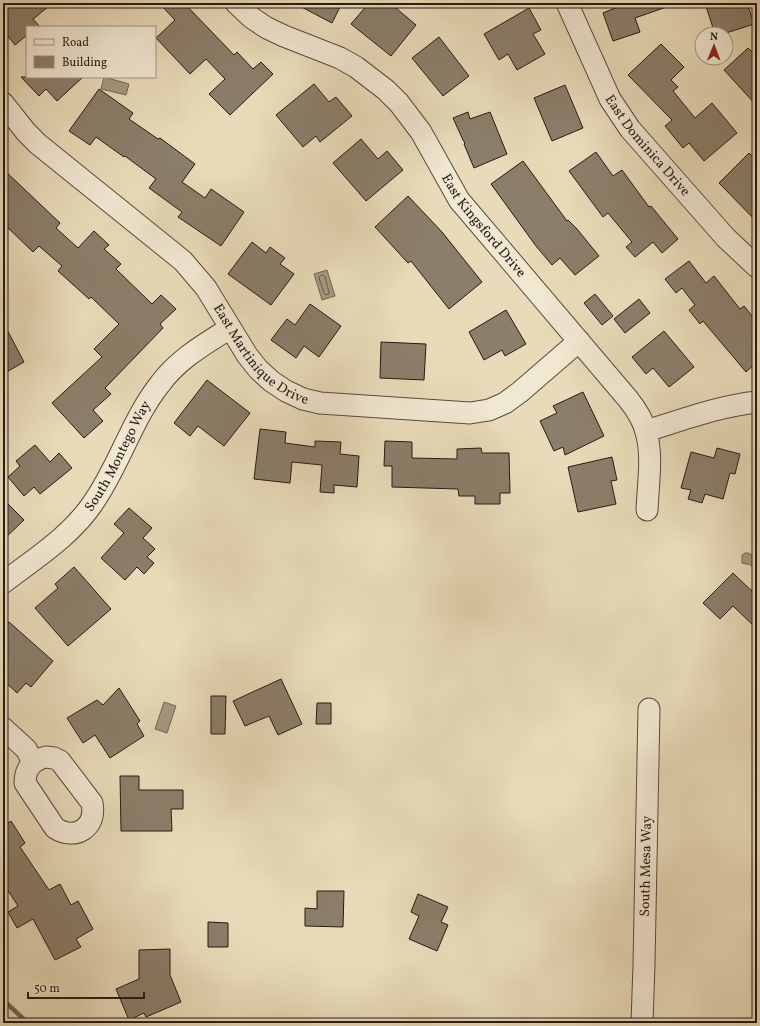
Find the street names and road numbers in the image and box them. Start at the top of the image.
street label: East Dominica Drive [600,91,695,201]
street label: East Kingsford Drive [437,171,531,282]
street label: East Martinique Drive [208,300,311,410]
street label: South Montego Way [80,397,156,516]
street label: South Mesa Way [635,815,656,917]

